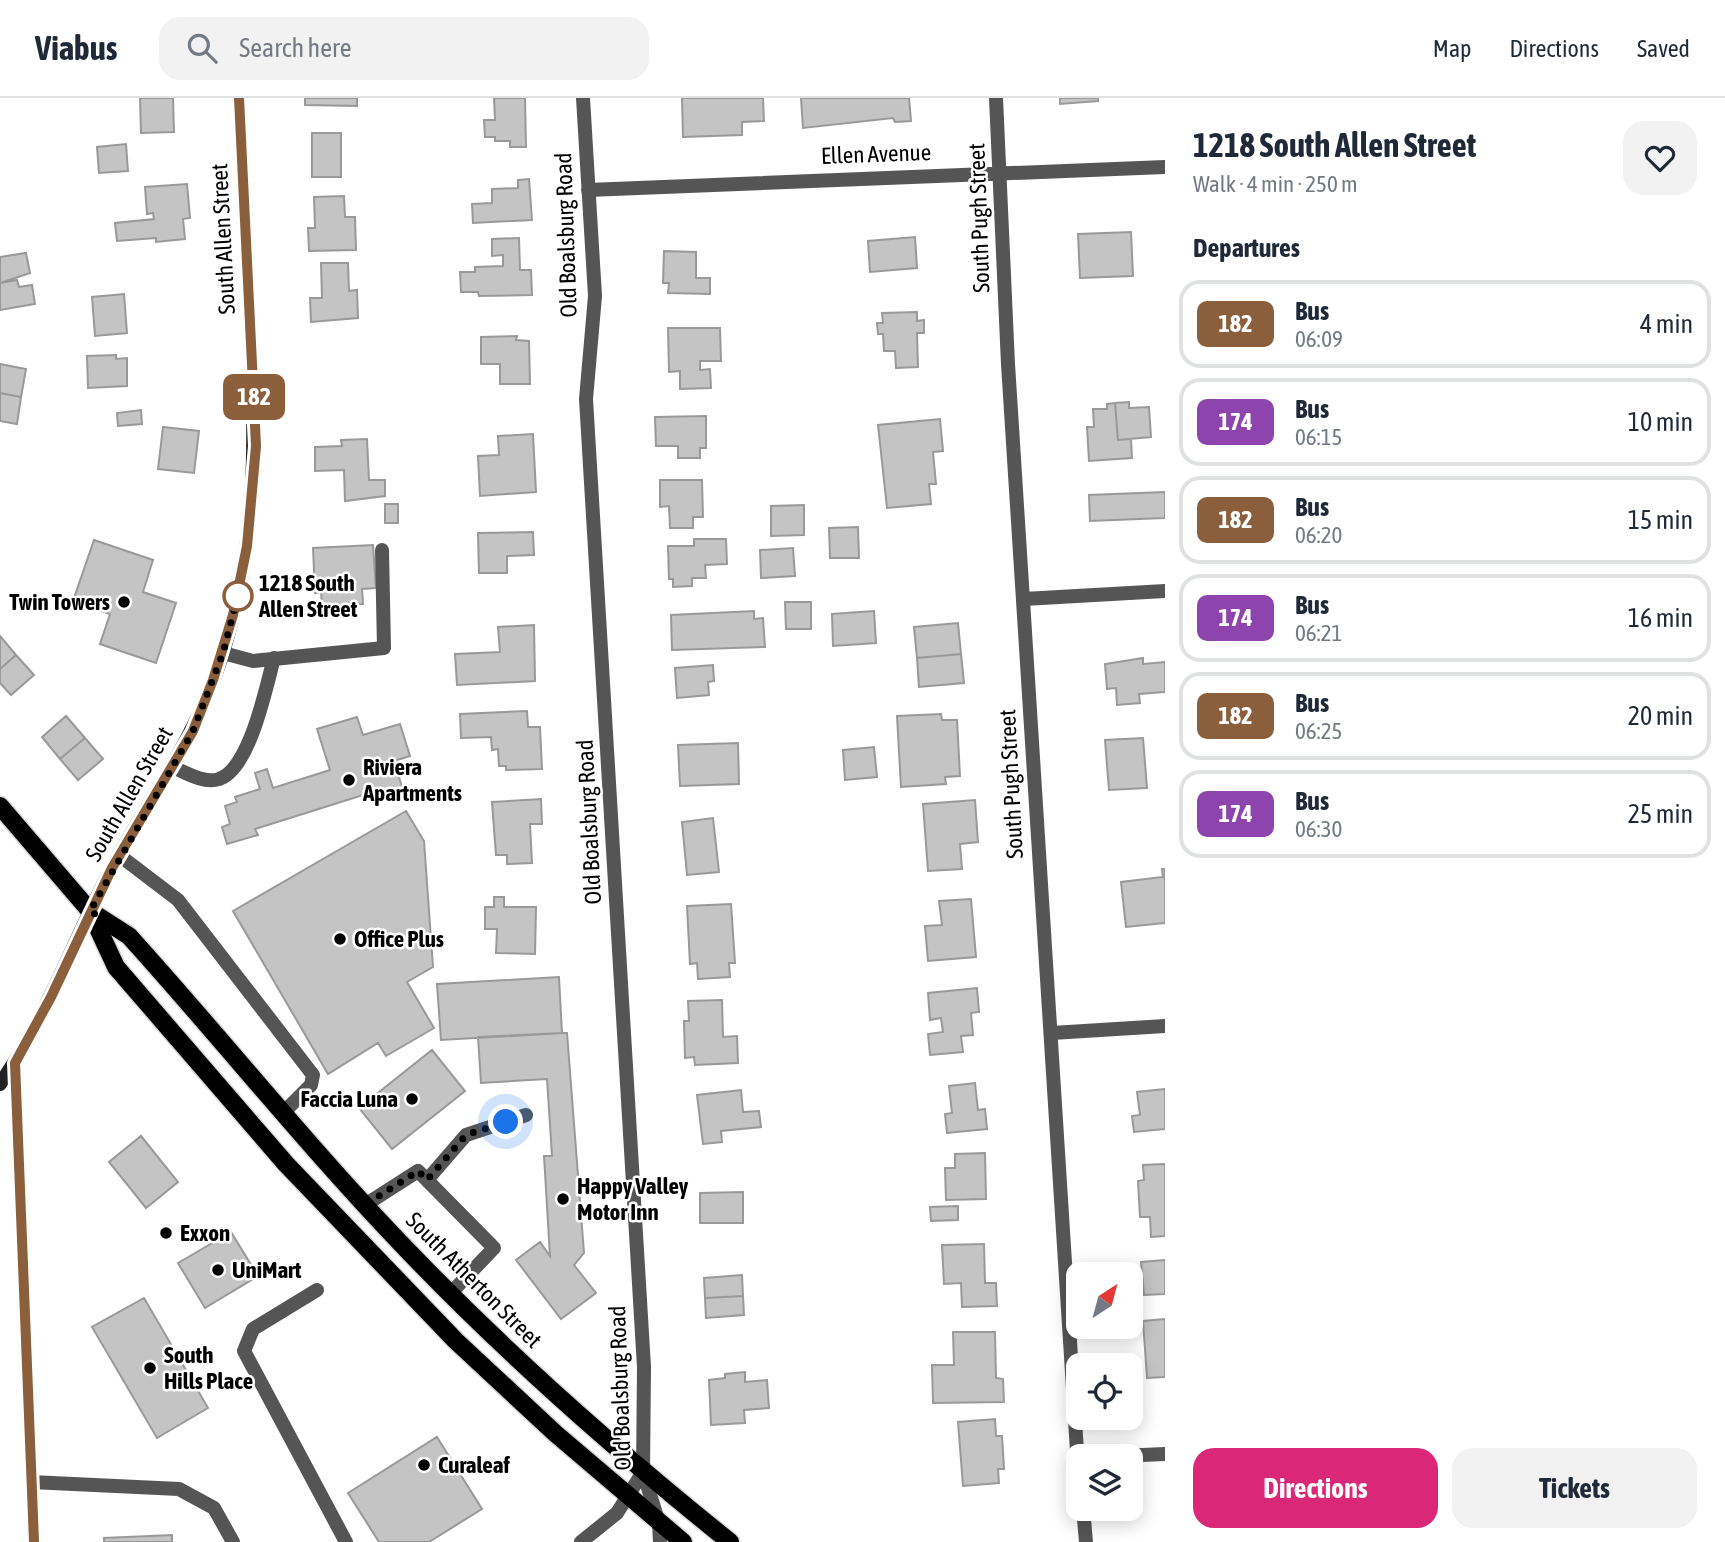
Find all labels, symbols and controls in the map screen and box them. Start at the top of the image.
search box [159,17,649,80]
text: Viabus [35,29,117,67]
icon: search [183,29,221,67]
text: Search here [239,33,352,63]
text: Map [1433,35,1471,62]
text: Directions [1509,35,1599,62]
text: Saved [1637,35,1690,62]
button: heart [1623,121,1697,195]
text: 1218 South Allen Street [1193,126,1476,164]
street label: Ellen Avenue [820,139,932,169]
street label: South Pugh Street [963,143,995,293]
street label: Old Boalsburg Road [550,152,582,318]
street label: South Allen Street [206,163,240,315]
text: Walk · 4 min · 250 m [1193,171,1357,197]
text: Departures [1193,233,1300,263]
text: Bus [1295,296,1329,326]
text: 4 min [1640,309,1693,339]
text: 182 [1219,310,1252,337]
text: 06:09 [1295,326,1343,352]
line badge: 182 [214,374,294,420]
text: 182 [237,383,271,410]
text: Bus [1295,394,1329,424]
text: 10 min [1628,407,1693,437]
text: 174 [1219,408,1252,435]
text: 06:15 [1295,424,1342,450]
text: Bus [1295,492,1329,522]
text: 15 min [1628,505,1693,535]
text: 182 [1219,506,1252,533]
text: 06:20 [1295,522,1342,548]
place label: 1218 South Allen Street [258,570,358,622]
marker: 1218 South Allen Street [223,581,253,611]
place label: Twin Towers [9,589,110,615]
text: Bus [1295,590,1329,620]
marker: Twin Towers [116,594,132,610]
text: 16 min [1628,603,1693,633]
text: 174 [1219,604,1252,631]
text: 06:21 [1295,620,1342,646]
text: Bus [1295,688,1329,718]
text: 20 min [1628,701,1693,731]
text: 182 [1219,702,1252,729]
street label: South Pugh Street [994,709,1028,859]
text: 06:25 [1295,718,1342,744]
street label: South Allen Street [80,722,178,866]
street label: Old Boalsburg Road [572,739,606,905]
place label: Riviera Apartments [362,754,462,806]
marker: Riviera Apartments [341,772,357,788]
text: Bus [1295,786,1329,816]
text: 25 min [1628,799,1693,829]
text: 174 [1219,800,1252,827]
text: 06:30 [1295,816,1342,842]
place label: Office Plus [354,926,444,952]
marker: Office Plus [332,931,348,947]
place label: Faccia Luna [300,1086,398,1112]
marker: Faccia Luna [404,1091,420,1107]
your location [488,1104,523,1139]
place label: Happy Valley Motor Inn [577,1173,689,1225]
marker: Happy Valley Motor Inn [555,1191,571,1207]
street label: South Atherton Street [401,1207,547,1353]
place label: Exxon [180,1220,230,1246]
marker: Exxon [158,1225,174,1241]
place label: UniMart [232,1257,302,1283]
marker: UniMart [210,1262,226,1278]
north arrow [1066,1262,1143,1339]
map controls [1066,1262,1143,1521]
street label: Old Boalsburg Road [604,1305,636,1471]
place label: South Hills Place [164,1342,253,1394]
button: locate [1066,1353,1143,1430]
marker: South Hills Place [142,1360,158,1376]
button: layers [1066,1444,1143,1521]
button: Directions [1193,1448,1438,1528]
button: Tickets [1452,1448,1697,1528]
place label: Curaleaf [438,1452,510,1478]
marker: Curaleaf [416,1457,432,1473]

